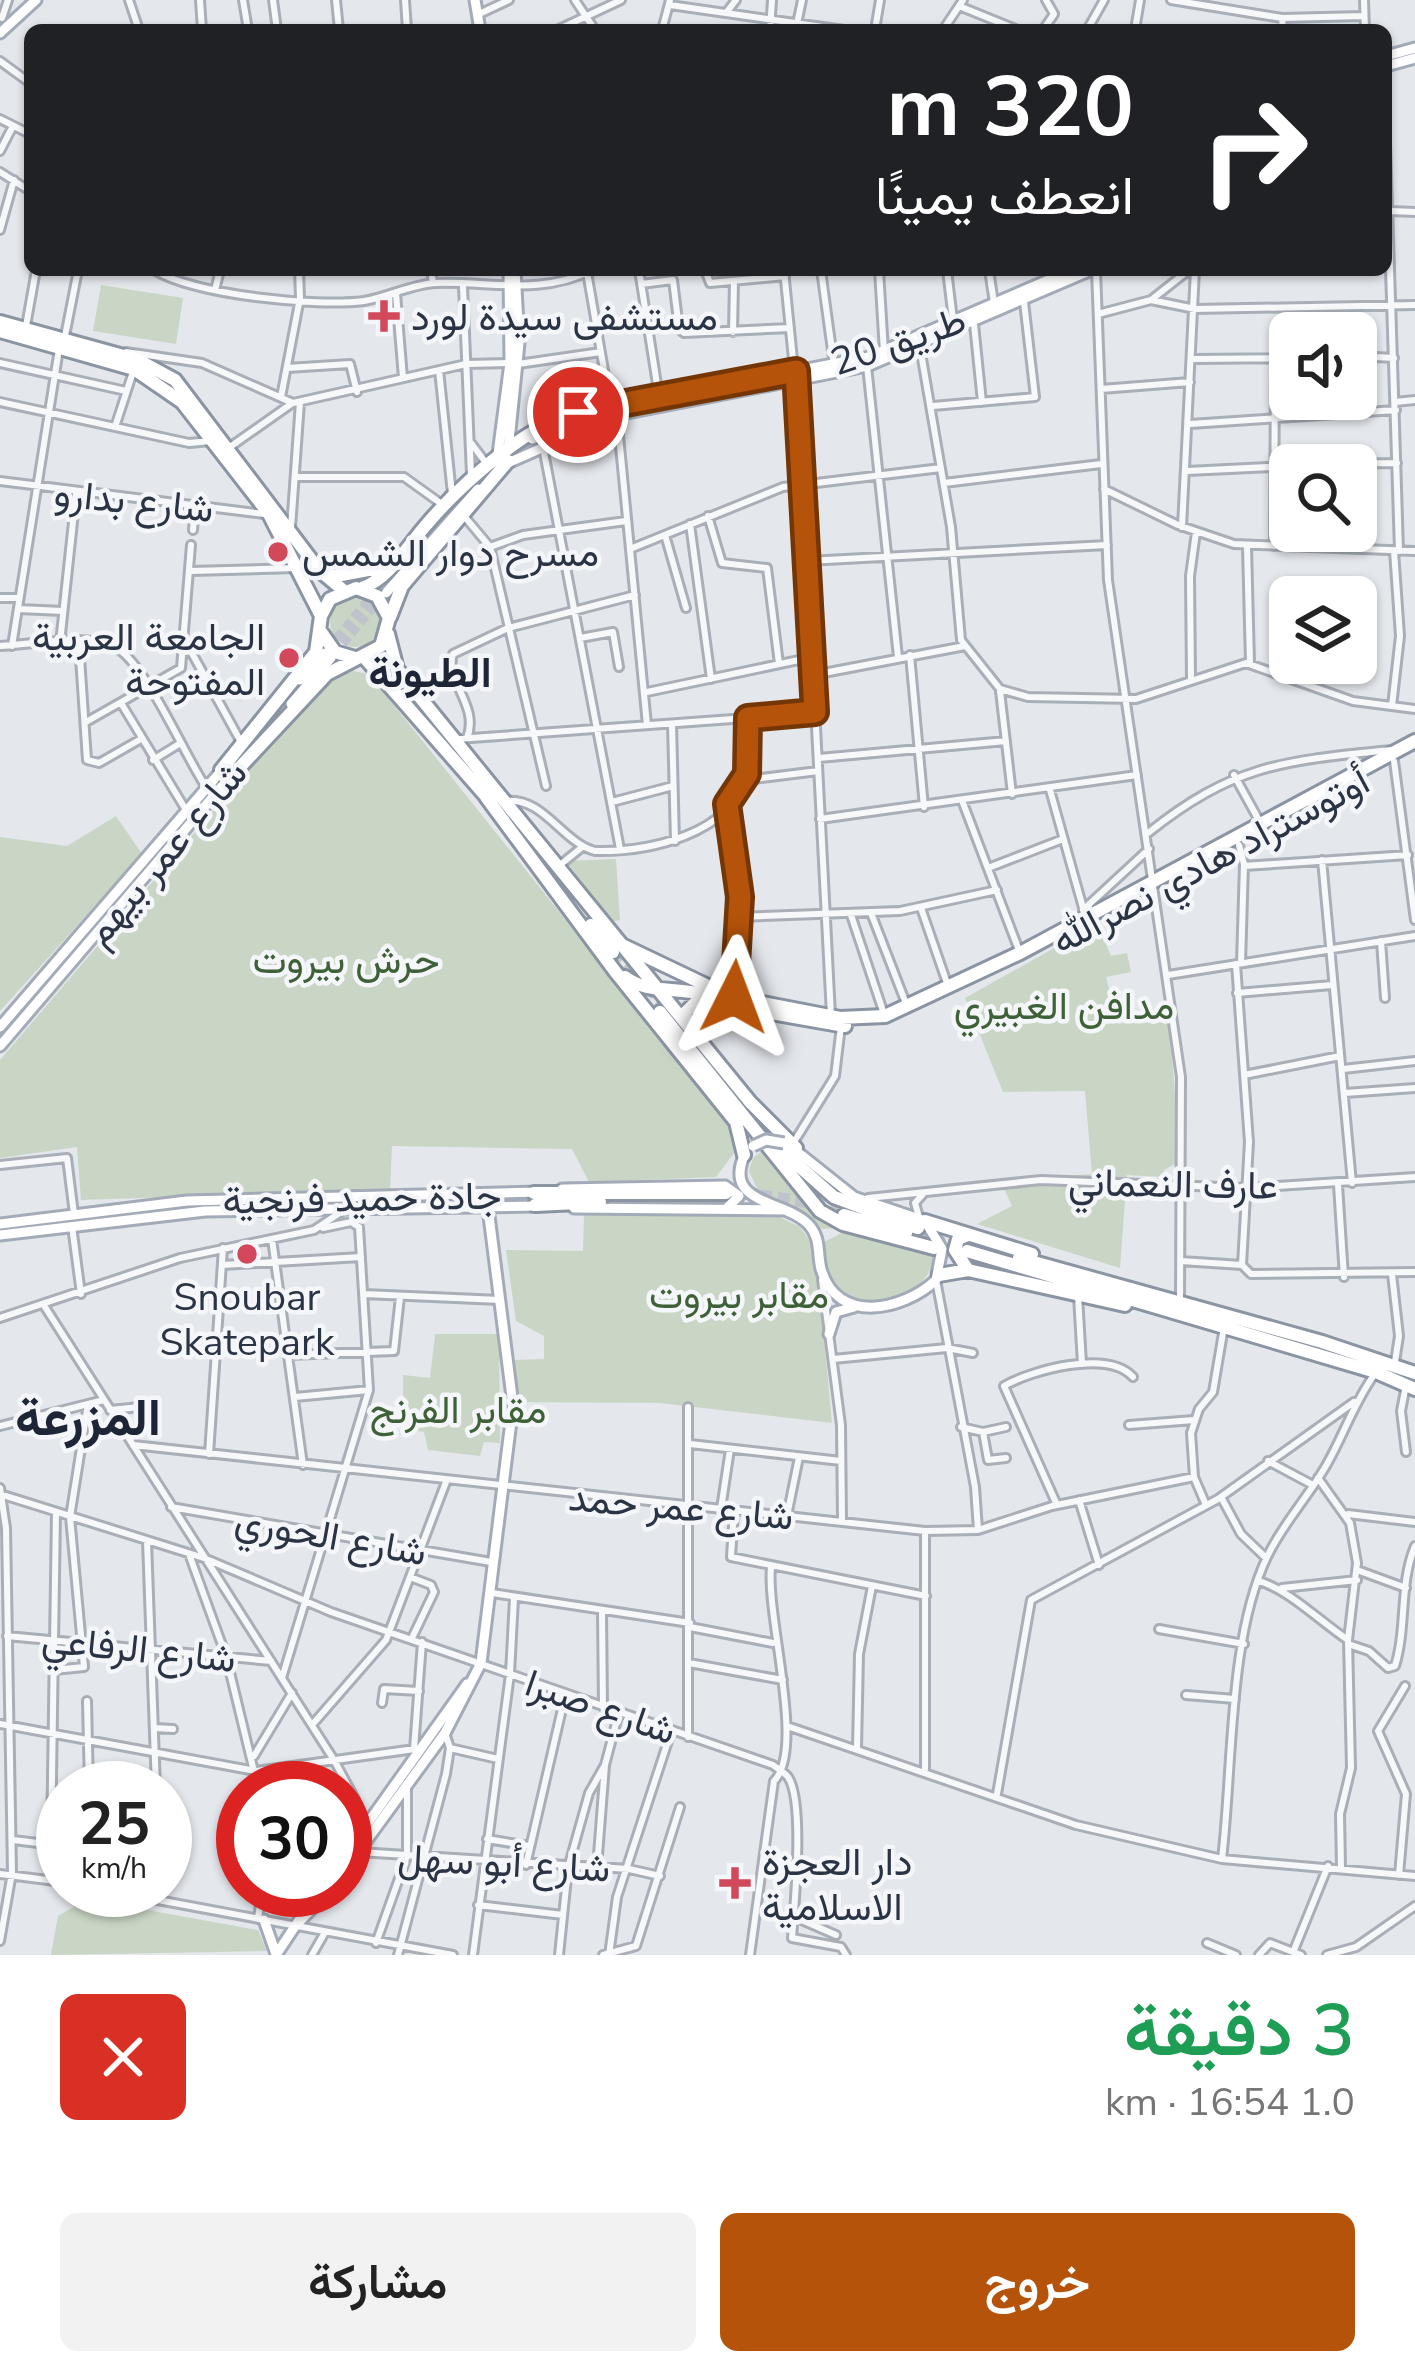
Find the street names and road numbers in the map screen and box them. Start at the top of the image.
street label: طريق 20 [824,294,973,389]
street label: شارع بدارو [52,467,216,536]
street label: شارع عمر بيهم [73,749,260,957]
street label: أوتوستراد هادي نصرالله [1042,755,1381,971]
street label: عارف النعماني [1068,1156,1278,1217]
street label: جادة حميد فرنجية [222,1170,502,1227]
street label: شارع عمر حمد [566,1471,795,1544]
street label: شارع الحوري [230,1494,431,1583]
street label: شارع الرفاعي [39,1613,238,1690]
street label: شارع صبرا [518,1657,683,1758]
street label: شارع أبو سهل [396,1831,612,1896]

